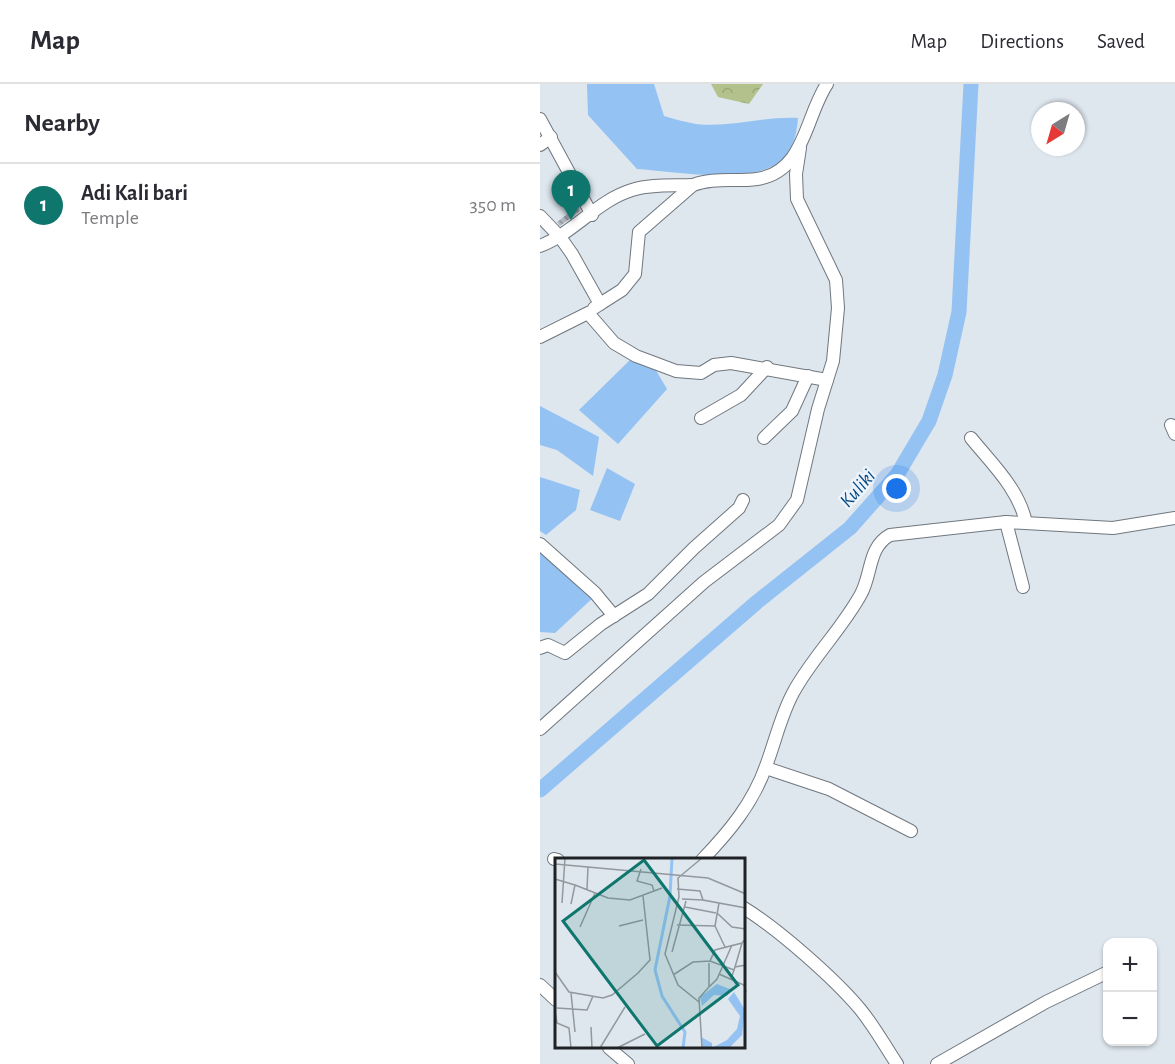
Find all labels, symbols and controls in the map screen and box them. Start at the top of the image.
text: Map [30,27,80,55]
text: Map [911,31,947,52]
text: Directions [980,31,1064,52]
text: Saved [1097,31,1145,52]
north arrow [1031,102,1085,156]
text: Nearby [24,110,100,136]
pin: 1 [552,170,591,220]
text: Adi Kali bari [81,182,188,204]
text: 1 [40,195,47,215]
text: 350 m [470,195,516,215]
text: Temple [81,208,139,228]
water label: Kuliki [836,466,879,511]
your location [882,474,911,503]
inset map [555,858,746,1049]
map controls [1103,938,1157,1046]
button: + [1103,938,1157,992]
button: − [1103,992,1157,1046]

